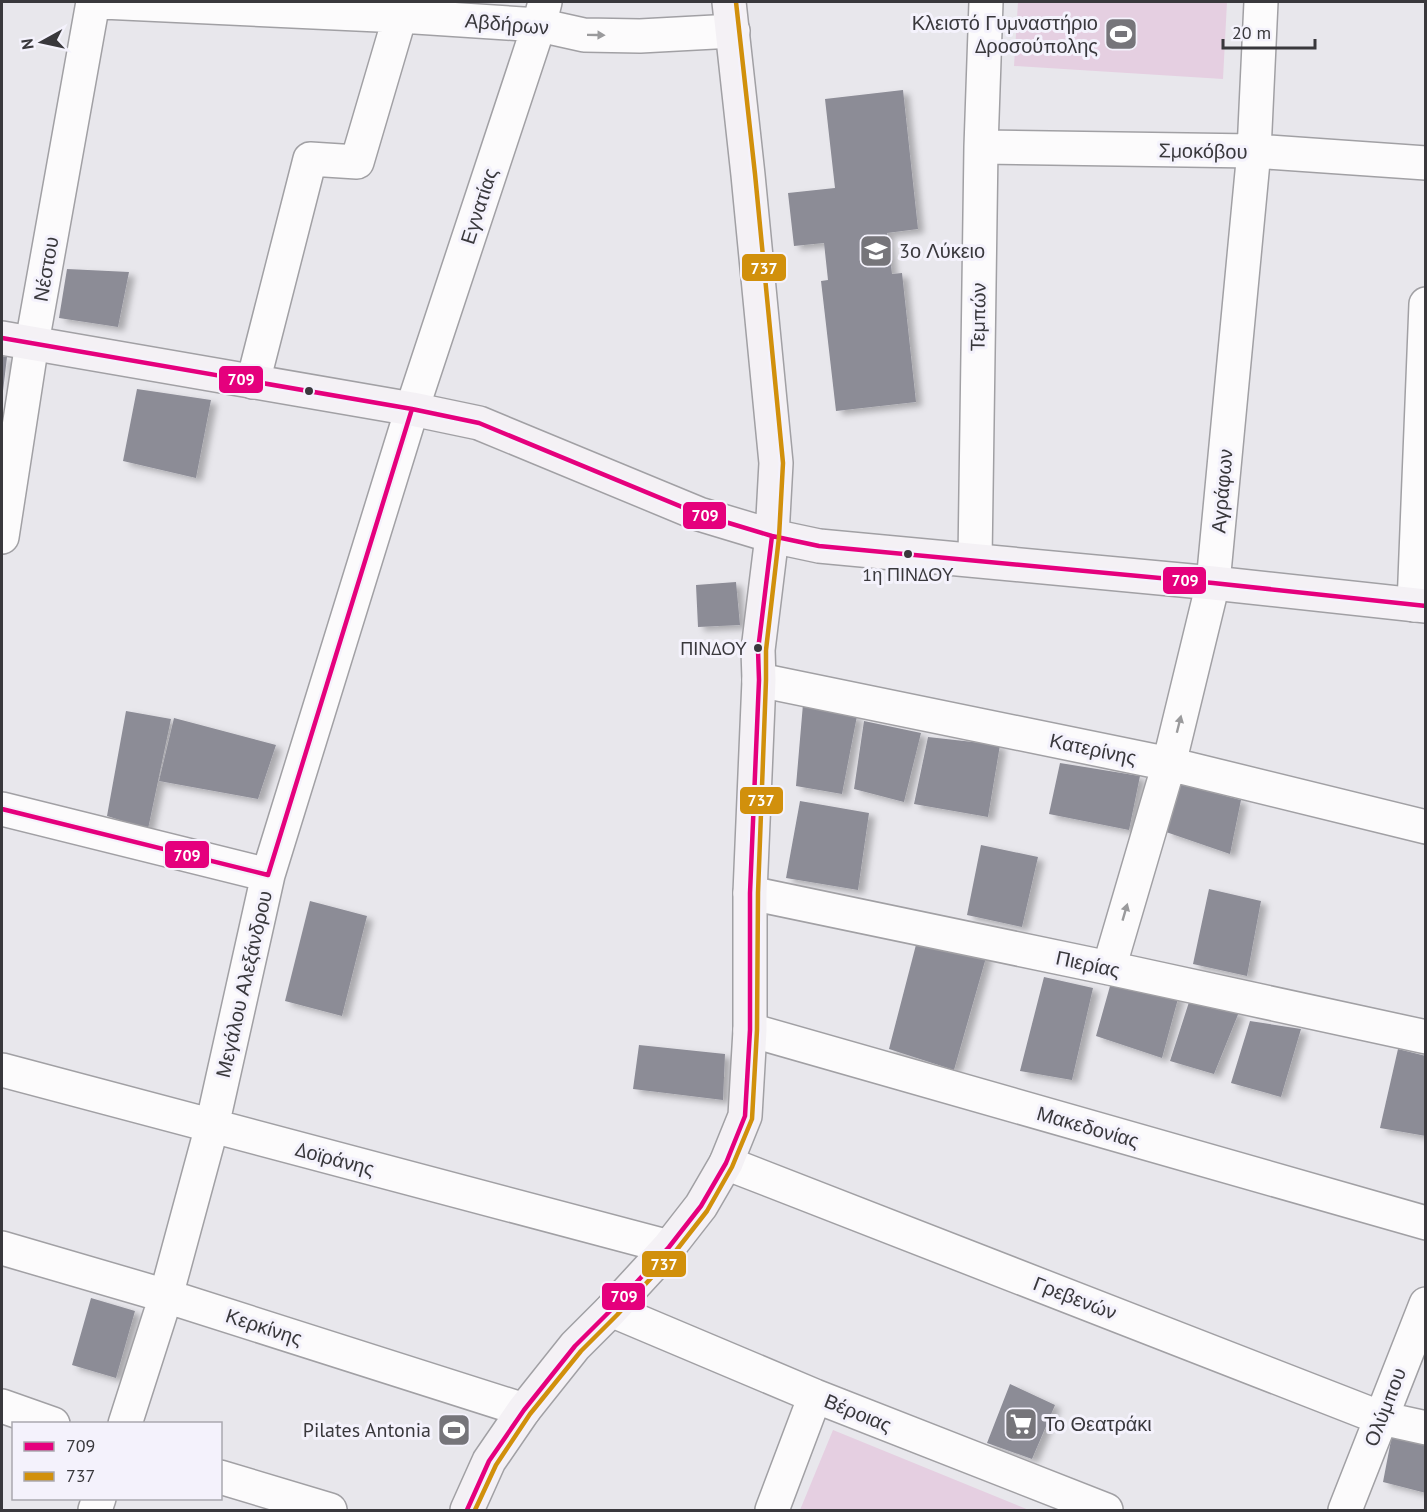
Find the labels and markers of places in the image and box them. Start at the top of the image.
place label: Κλειστό Γυμναστήριο Δροσούπολης [912,10,1098,59]
sports icon: Κλειστό Γυμναστήριο Δροσούπολης [1103,16,1139,52]
school or university icon: 3ο Λύκειο [858,233,894,269]
place label: 3ο Λύκειο [899,238,985,264]
unlabelled marker [303,385,315,397]
marker: 1η ΠΙΝΔΟΥ [902,548,914,560]
place label: 1η ΠΙΝΔΟΥ [862,563,954,586]
place label: ΠΙΝΔΟΥ [680,637,747,660]
marker: ΠΙΝΔΟΥ [752,642,764,654]
supermarket icon: Το Θεατράκι [1003,1406,1039,1442]
place label: Το Θεατράκι [1044,1411,1152,1437]
sports icon: Pilates Antonia [436,1412,472,1448]
place label: Pilates Antonia [303,1417,431,1443]

